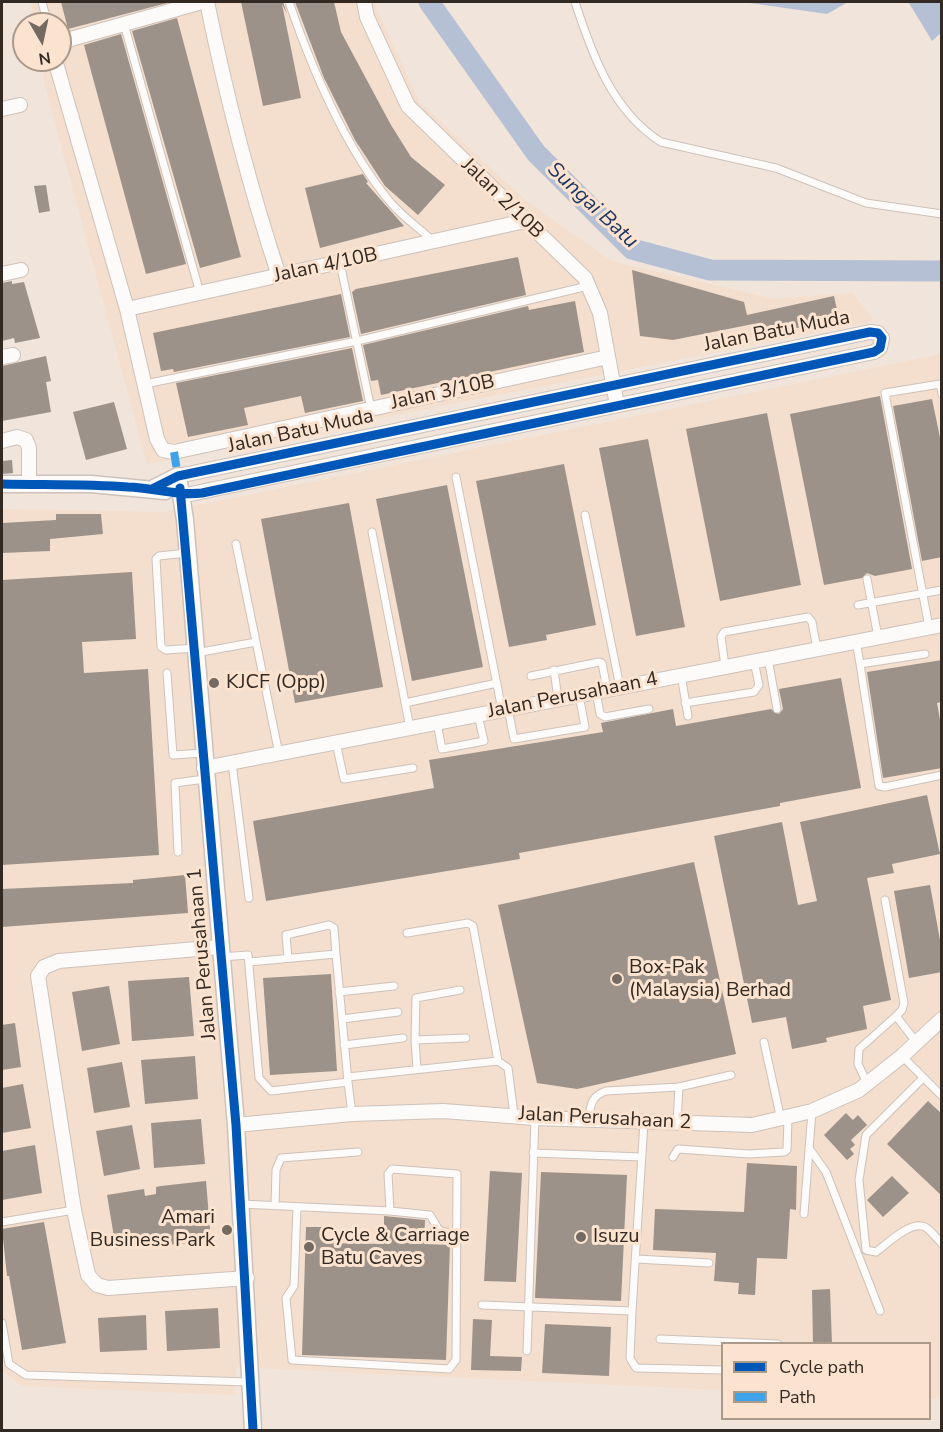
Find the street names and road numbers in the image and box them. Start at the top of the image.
street label: Jalan 2/10B [456,154,548,244]
street label: Jalan 4/10B [272,243,380,289]
street label: Jalan Batu Muda [702,306,852,358]
street label: Jalan 3/10B [389,370,497,416]
street label: Jalan Batu Muda [226,405,376,459]
street label: Jalan Perusahaan 4 [486,668,660,724]
street label: Jalan Perusahaan 1 [184,867,222,1041]
street label: Jalan Perusahaan 2 [518,1102,692,1136]

